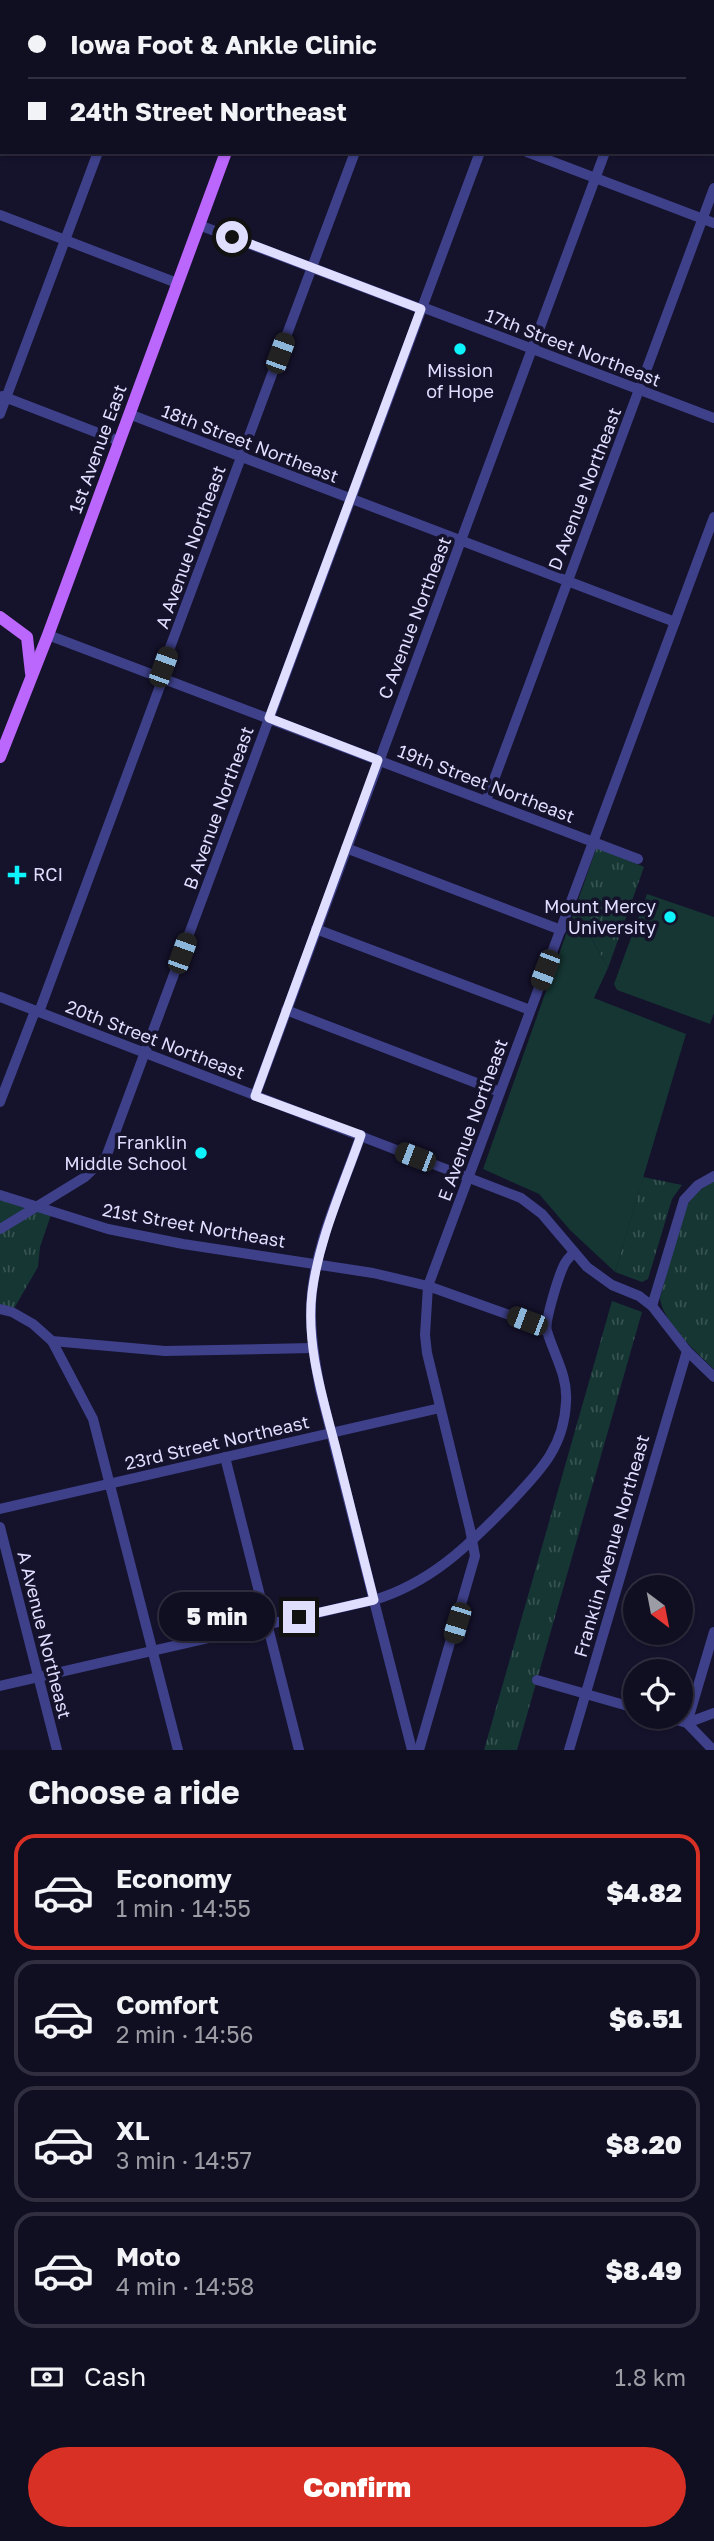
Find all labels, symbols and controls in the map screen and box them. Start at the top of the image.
text: Iowa Foot & Ankle Clinic [70,29,377,60]
text: 24th Street Northeast [70,96,347,127]
route start [216,221,248,253]
street label: 17th Street Northeast [482,303,664,391]
car [263,330,298,376]
marker: Mission of Hope [452,341,468,357]
place label: Mission of Hope [426,359,494,402]
street label: 1st Avenue East [64,381,131,516]
street label: 18th Street Northeast [159,399,342,487]
street label: D Avenue Northeast [543,404,625,573]
street label: A Avenue Northeast [150,462,230,631]
street label: C Avenue Northeast [373,533,455,702]
car [146,644,181,690]
street label: B Avenue Northeast [178,723,258,892]
street label: 19th Street Northeast [395,739,578,827]
place label: RCI [33,863,63,885]
marker: RCI [7,865,27,885]
place label: Mount Mercy University [544,895,656,938]
marker: Mount Mercy University [662,909,678,925]
car [165,930,200,976]
car [528,947,563,993]
street label: 20th Street Northeast [63,995,248,1083]
street label: E Avenue Northeast [432,1036,512,1204]
place label: Franklin Middle School [64,1131,187,1174]
car [392,1140,439,1174]
marker: Franklin Middle School [193,1145,209,1161]
street label: 21st Street Northeast [101,1198,288,1252]
car [504,1304,551,1338]
street label: 23rd Street Northeast [122,1410,311,1474]
street label: Franklin Avenue Northeast [569,1432,653,1660]
street label: A Avenue Northeast [13,1549,76,1721]
north arrow [623,1575,693,1645]
map controls [623,1575,693,1729]
callout: 5 min [159,1592,274,1642]
car [441,1600,474,1646]
route end [283,1601,315,1633]
text: 5 min [187,1602,247,1630]
button: locate [623,1659,693,1729]
text: Choose a ride [28,1773,240,1811]
icon: car [32,1861,95,1924]
text: Economy [116,1863,232,1894]
text: $4.82 [606,1877,682,1908]
text: 1 min · 14:55 [116,1894,251,1922]
icon: car [32,1987,95,2050]
text: Comfort [116,1989,219,2020]
text: $6.51 [609,2003,682,2034]
text: 2 min · 14:56 [116,2020,254,2048]
icon: car [32,2113,95,2176]
text: XL [116,2115,150,2146]
text: $8.20 [606,2129,682,2160]
text: 3 min · 14:57 [116,2146,252,2174]
icon: car [32,2239,95,2302]
text: Moto [116,2241,181,2272]
text: $8.49 [606,2255,682,2286]
text: 4 min · 14:58 [116,2272,254,2300]
icon: cash [28,2358,66,2396]
text: Cash [84,2361,146,2392]
text: 1.8 km [615,2363,686,2391]
button: Confirm [28,2447,686,2527]

